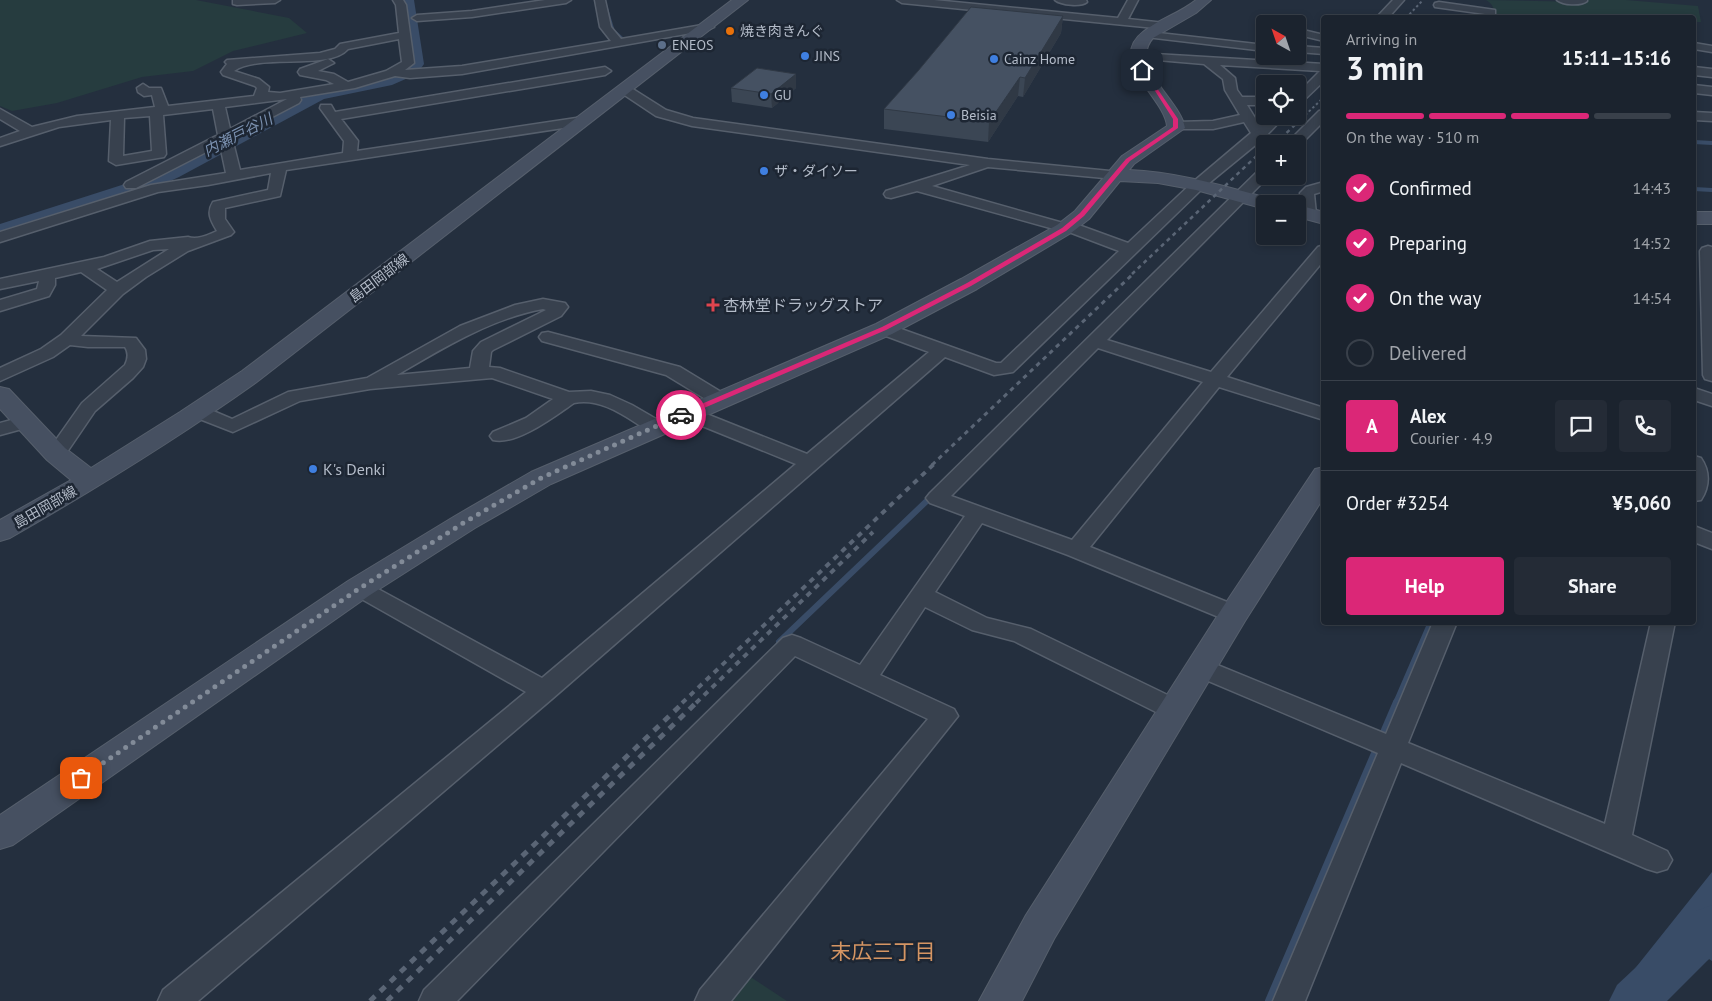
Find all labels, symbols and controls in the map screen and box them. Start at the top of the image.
north arrow [1256,15,1306,65]
map controls [1256,15,1306,245]
place label: 焼き肉きんぐ [740,22,824,40]
marker: 焼き肉きんぐ [724,25,736,37]
text: Arriving in [1346,29,1417,49]
place label: ENEOS [672,36,713,54]
marker: ENEOS [656,39,668,51]
text: 15:11–15:16 [1562,46,1671,70]
place label: JINS [814,47,840,65]
text: 3 min [1346,47,1424,89]
pin [1121,49,1163,91]
marker: JINS [799,50,811,62]
place label: Cainz Home [1004,50,1075,68]
marker: Cainz Home [988,53,1000,65]
icon: home [1128,56,1156,84]
button: locate [1256,75,1306,125]
place label: GU [774,86,792,104]
marker: GU [758,89,770,101]
place label: Beisia [961,106,997,124]
water label: 内瀬戸谷川 [200,108,277,160]
marker: Beisia [945,109,957,121]
text: On the way · 510 m [1346,127,1479,147]
button: + [1256,135,1306,185]
place label: ザ・ダイソー [774,162,858,180]
marker: ザ・ダイソー [758,165,770,177]
icon: check [1346,174,1374,202]
text: Confirmed [1389,176,1472,200]
text: 14:43 [1633,178,1671,198]
button: − [1256,195,1306,245]
icon: check [1346,229,1374,257]
text: Preparing [1389,231,1467,255]
text: 14:52 [1633,233,1671,253]
street label: 島田岡部線 [346,250,412,306]
icon: check [1346,284,1374,312]
text: On the way [1389,286,1481,310]
text: 14:54 [1633,288,1671,308]
place label: 杏林堂ドラッグストア [723,295,883,315]
marker: 杏林堂ドラッグストア [707,299,719,311]
text: Delivered [1389,341,1467,365]
courier [656,390,706,440]
button: chat [1555,400,1607,452]
button: phone [1619,400,1671,452]
icon: car [667,401,695,429]
text: Alex [1410,404,1446,428]
text: A [1366,414,1378,438]
text: Courier · 4.9 [1410,428,1493,448]
place label: K's Denki [323,459,386,479]
marker: K's Denki [307,463,319,475]
street label: 島田岡部線 [10,482,80,532]
text: Order #3254 [1346,491,1449,515]
text: ¥5,060 [1612,491,1671,515]
button: Help [1346,557,1504,615]
button: Share [1514,557,1671,615]
pin [60,757,102,799]
icon: bag [67,764,95,792]
district label: 末広三丁目 [831,938,936,965]

